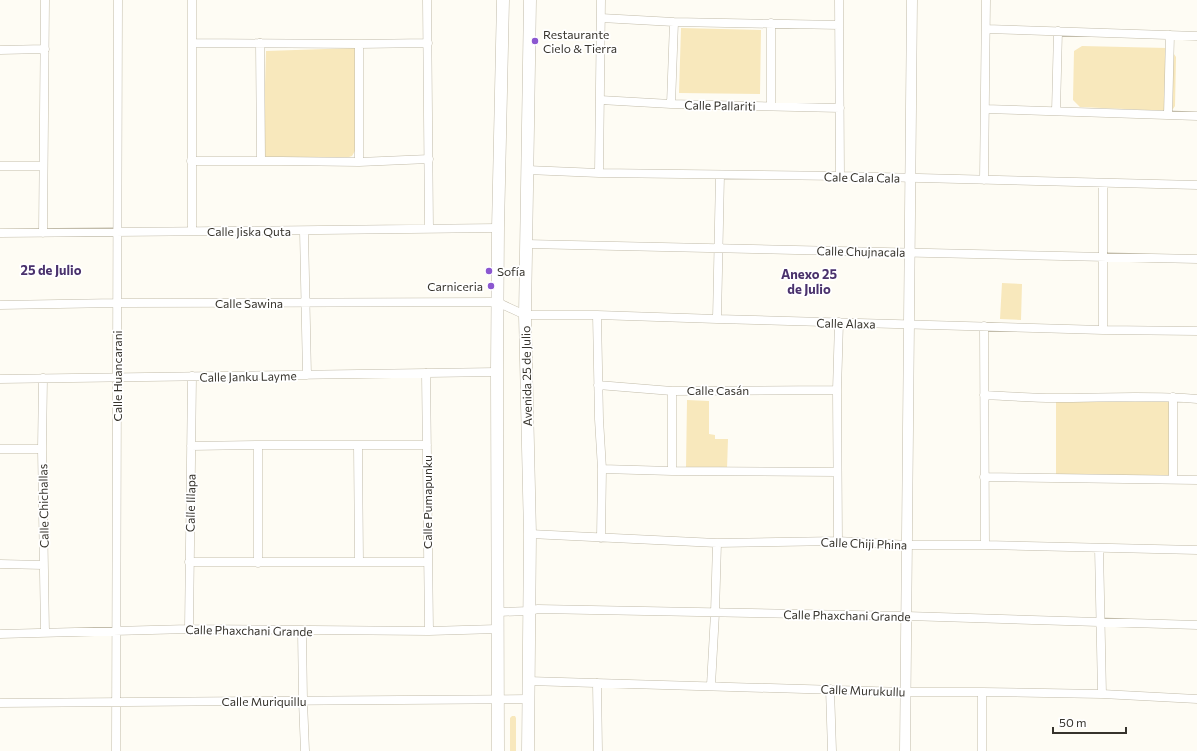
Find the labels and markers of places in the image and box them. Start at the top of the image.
place label: Restaurante Cielo & Tierra [543,27,617,55]
marker: Restaurante Cielo & Tierra [530,36,540,46]
place label: Sofía [497,264,525,278]
marker: Sofía [484,266,494,276]
place label: Carniceria [427,279,483,293]
marker: Carniceria [486,281,496,291]

